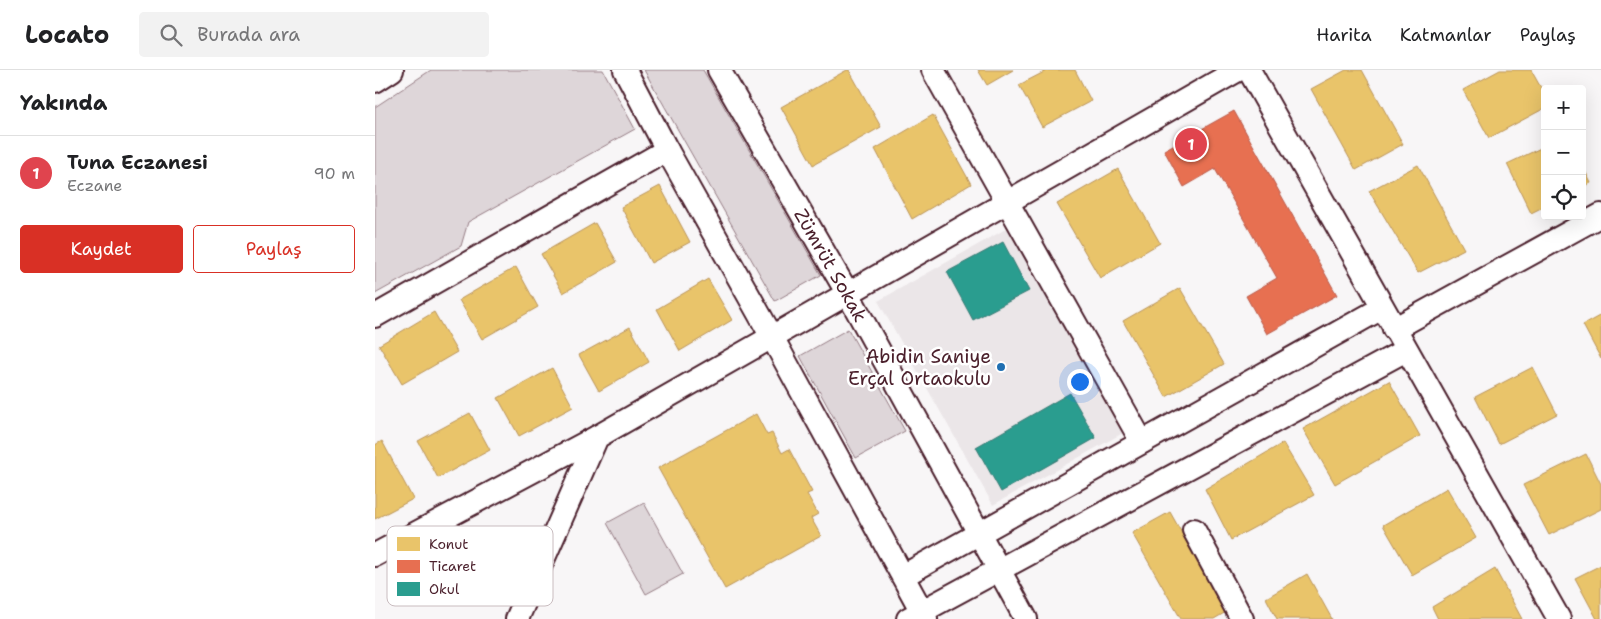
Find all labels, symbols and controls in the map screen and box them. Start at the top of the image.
search box [139,12,489,57]
text: Locato [25,19,109,51]
icon: search [157,21,185,49]
text: Burada ara [197,22,300,47]
text: Harita [1316,23,1372,47]
text: Katmanlar [1400,23,1492,47]
text: Paylaş [1520,23,1576,47]
map controls [1541,85,1586,220]
button: + [1541,85,1586,130]
text: Yakında [20,89,107,117]
pin: 1 [1175,125,1207,163]
button: − [1541,130,1586,175]
text: Tuna Eczanesi [67,150,208,175]
text: 1 [32,163,40,184]
text: 90 m [314,163,355,184]
text: Eczane [67,175,122,196]
button: locate [1541,175,1586,220]
street label: Zümrüt Sokak [788,204,873,327]
button: Kaydet [20,225,183,273]
button: Paylaş [193,225,355,273]
place label: Abidin Saniye Erçal Ortaokulu [848,344,991,391]
marker: Abidin Saniye Erçal Ortaokulu [995,361,1007,373]
your location [1067,369,1093,395]
legend [387,526,553,606]
text: Konut [429,535,468,553]
text: Ticaret [429,557,476,575]
text: Okul [429,580,460,598]

